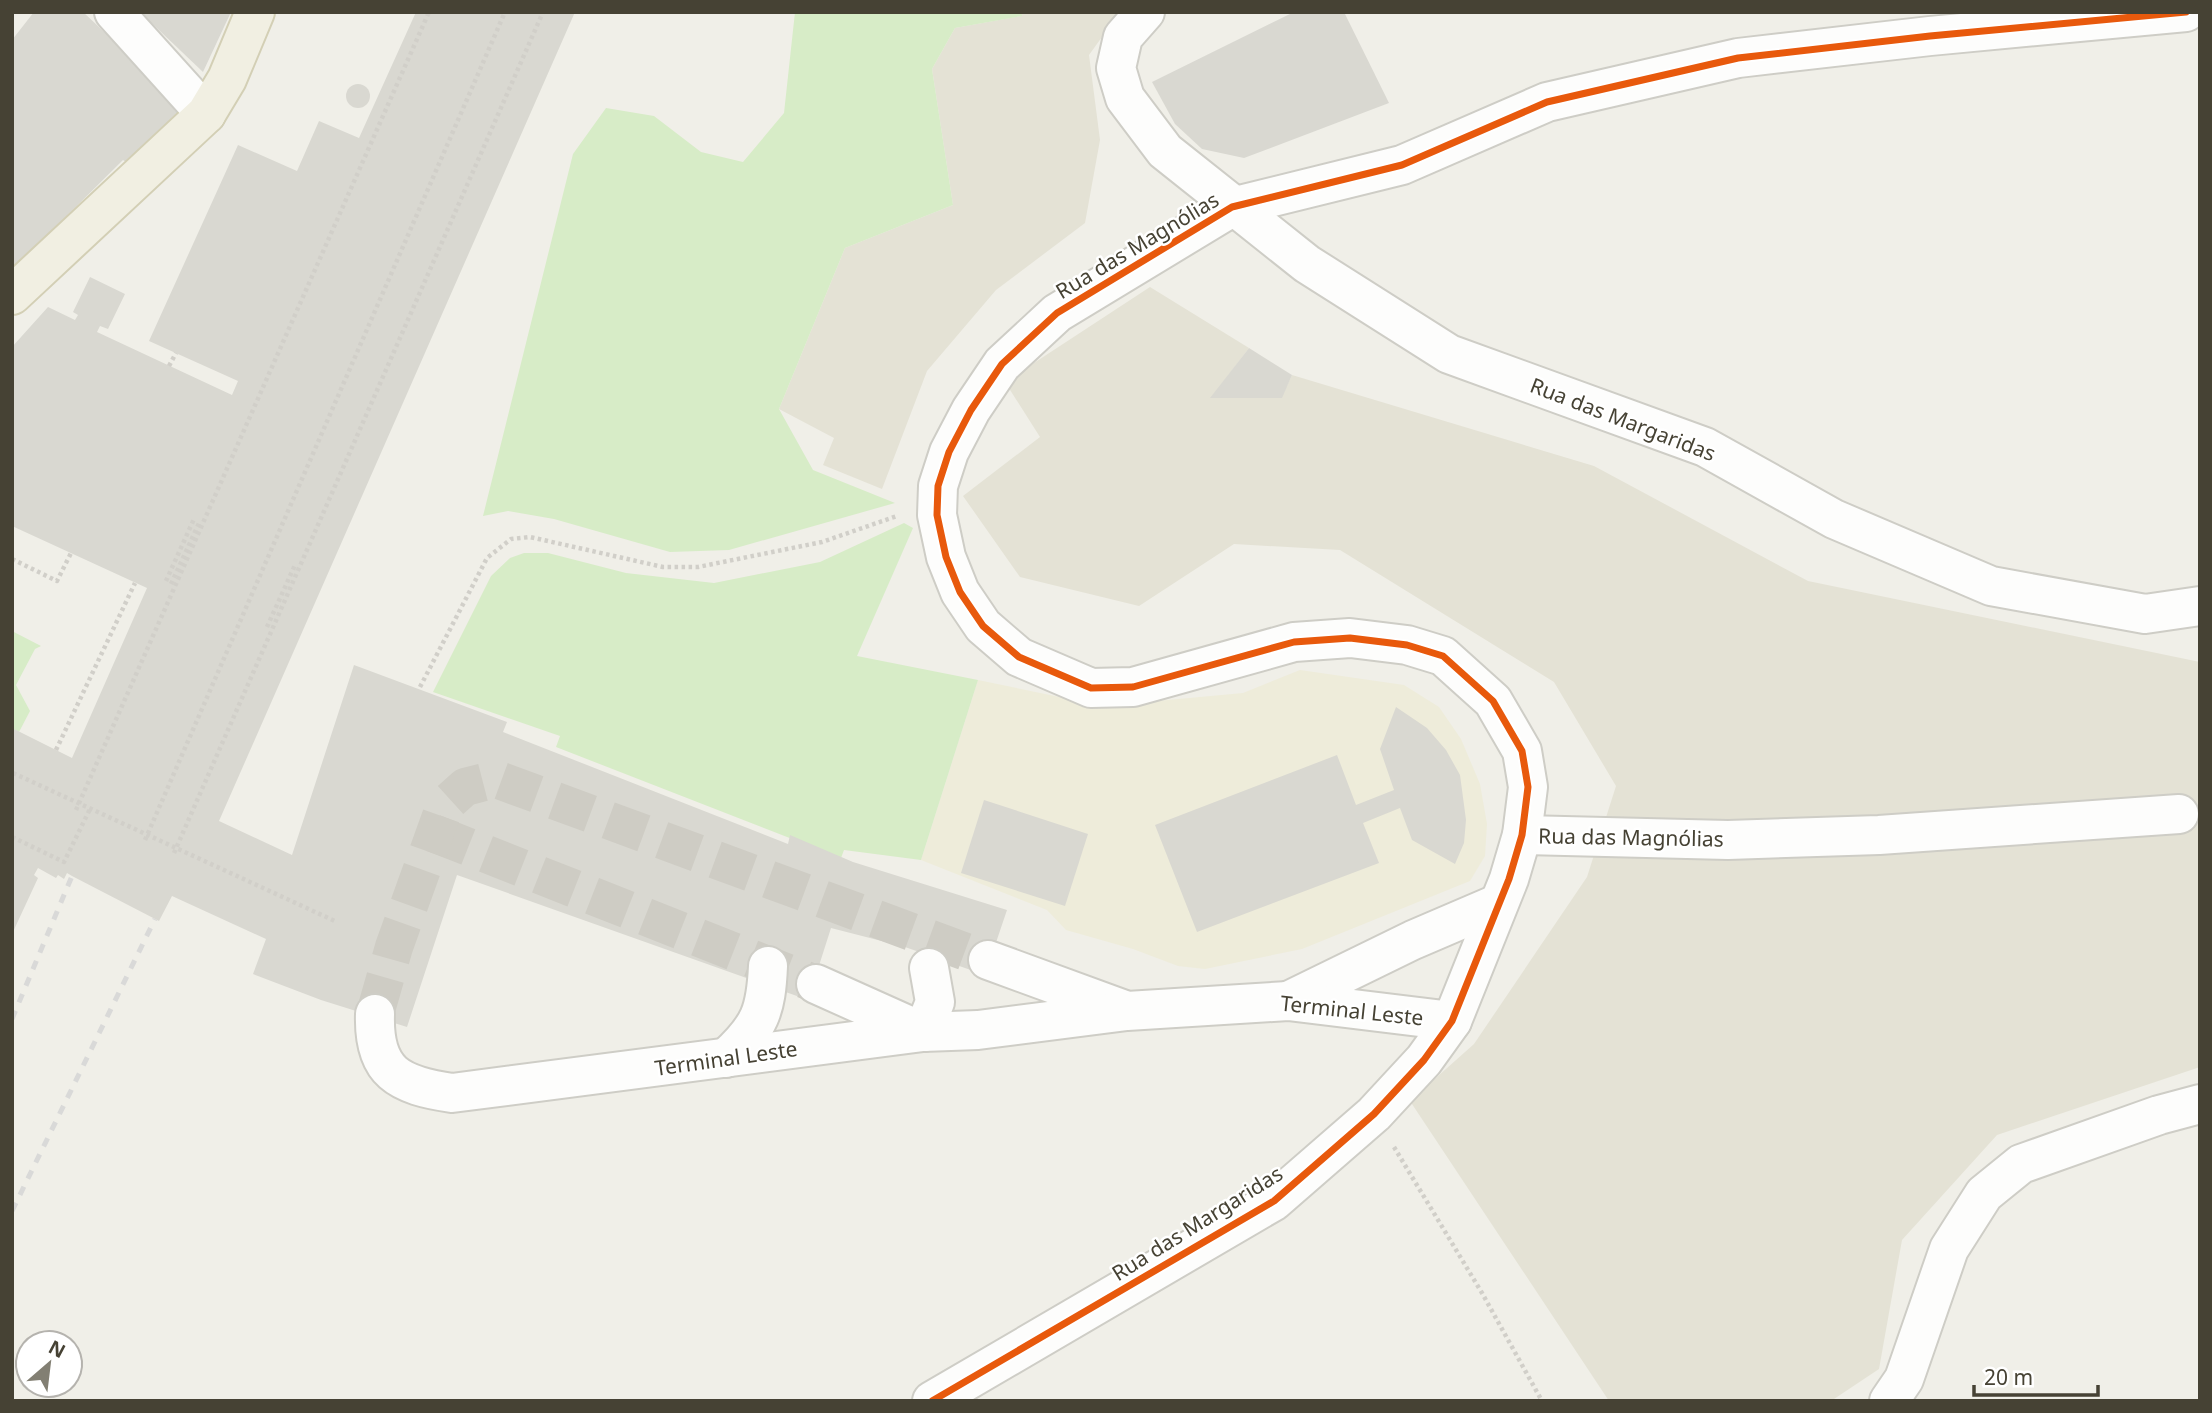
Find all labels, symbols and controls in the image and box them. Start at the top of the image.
street label: Rua das Magnólias [1050,185,1224,305]
street label: Rua das Margaridas [1526,371,1720,467]
street label: Rua das Magnólias [1538,821,1724,853]
street label: Terminal Leste [1279,989,1425,1031]
street label: Terminal Leste [653,1034,799,1082]
street label: Rua das Margaridas [1106,1159,1288,1287]
north arrow [14,1329,84,1399]
text: N [44,1334,70,1364]
scale bar [1974,1354,2098,1398]
text: 20 m [1984,1363,2033,1391]

